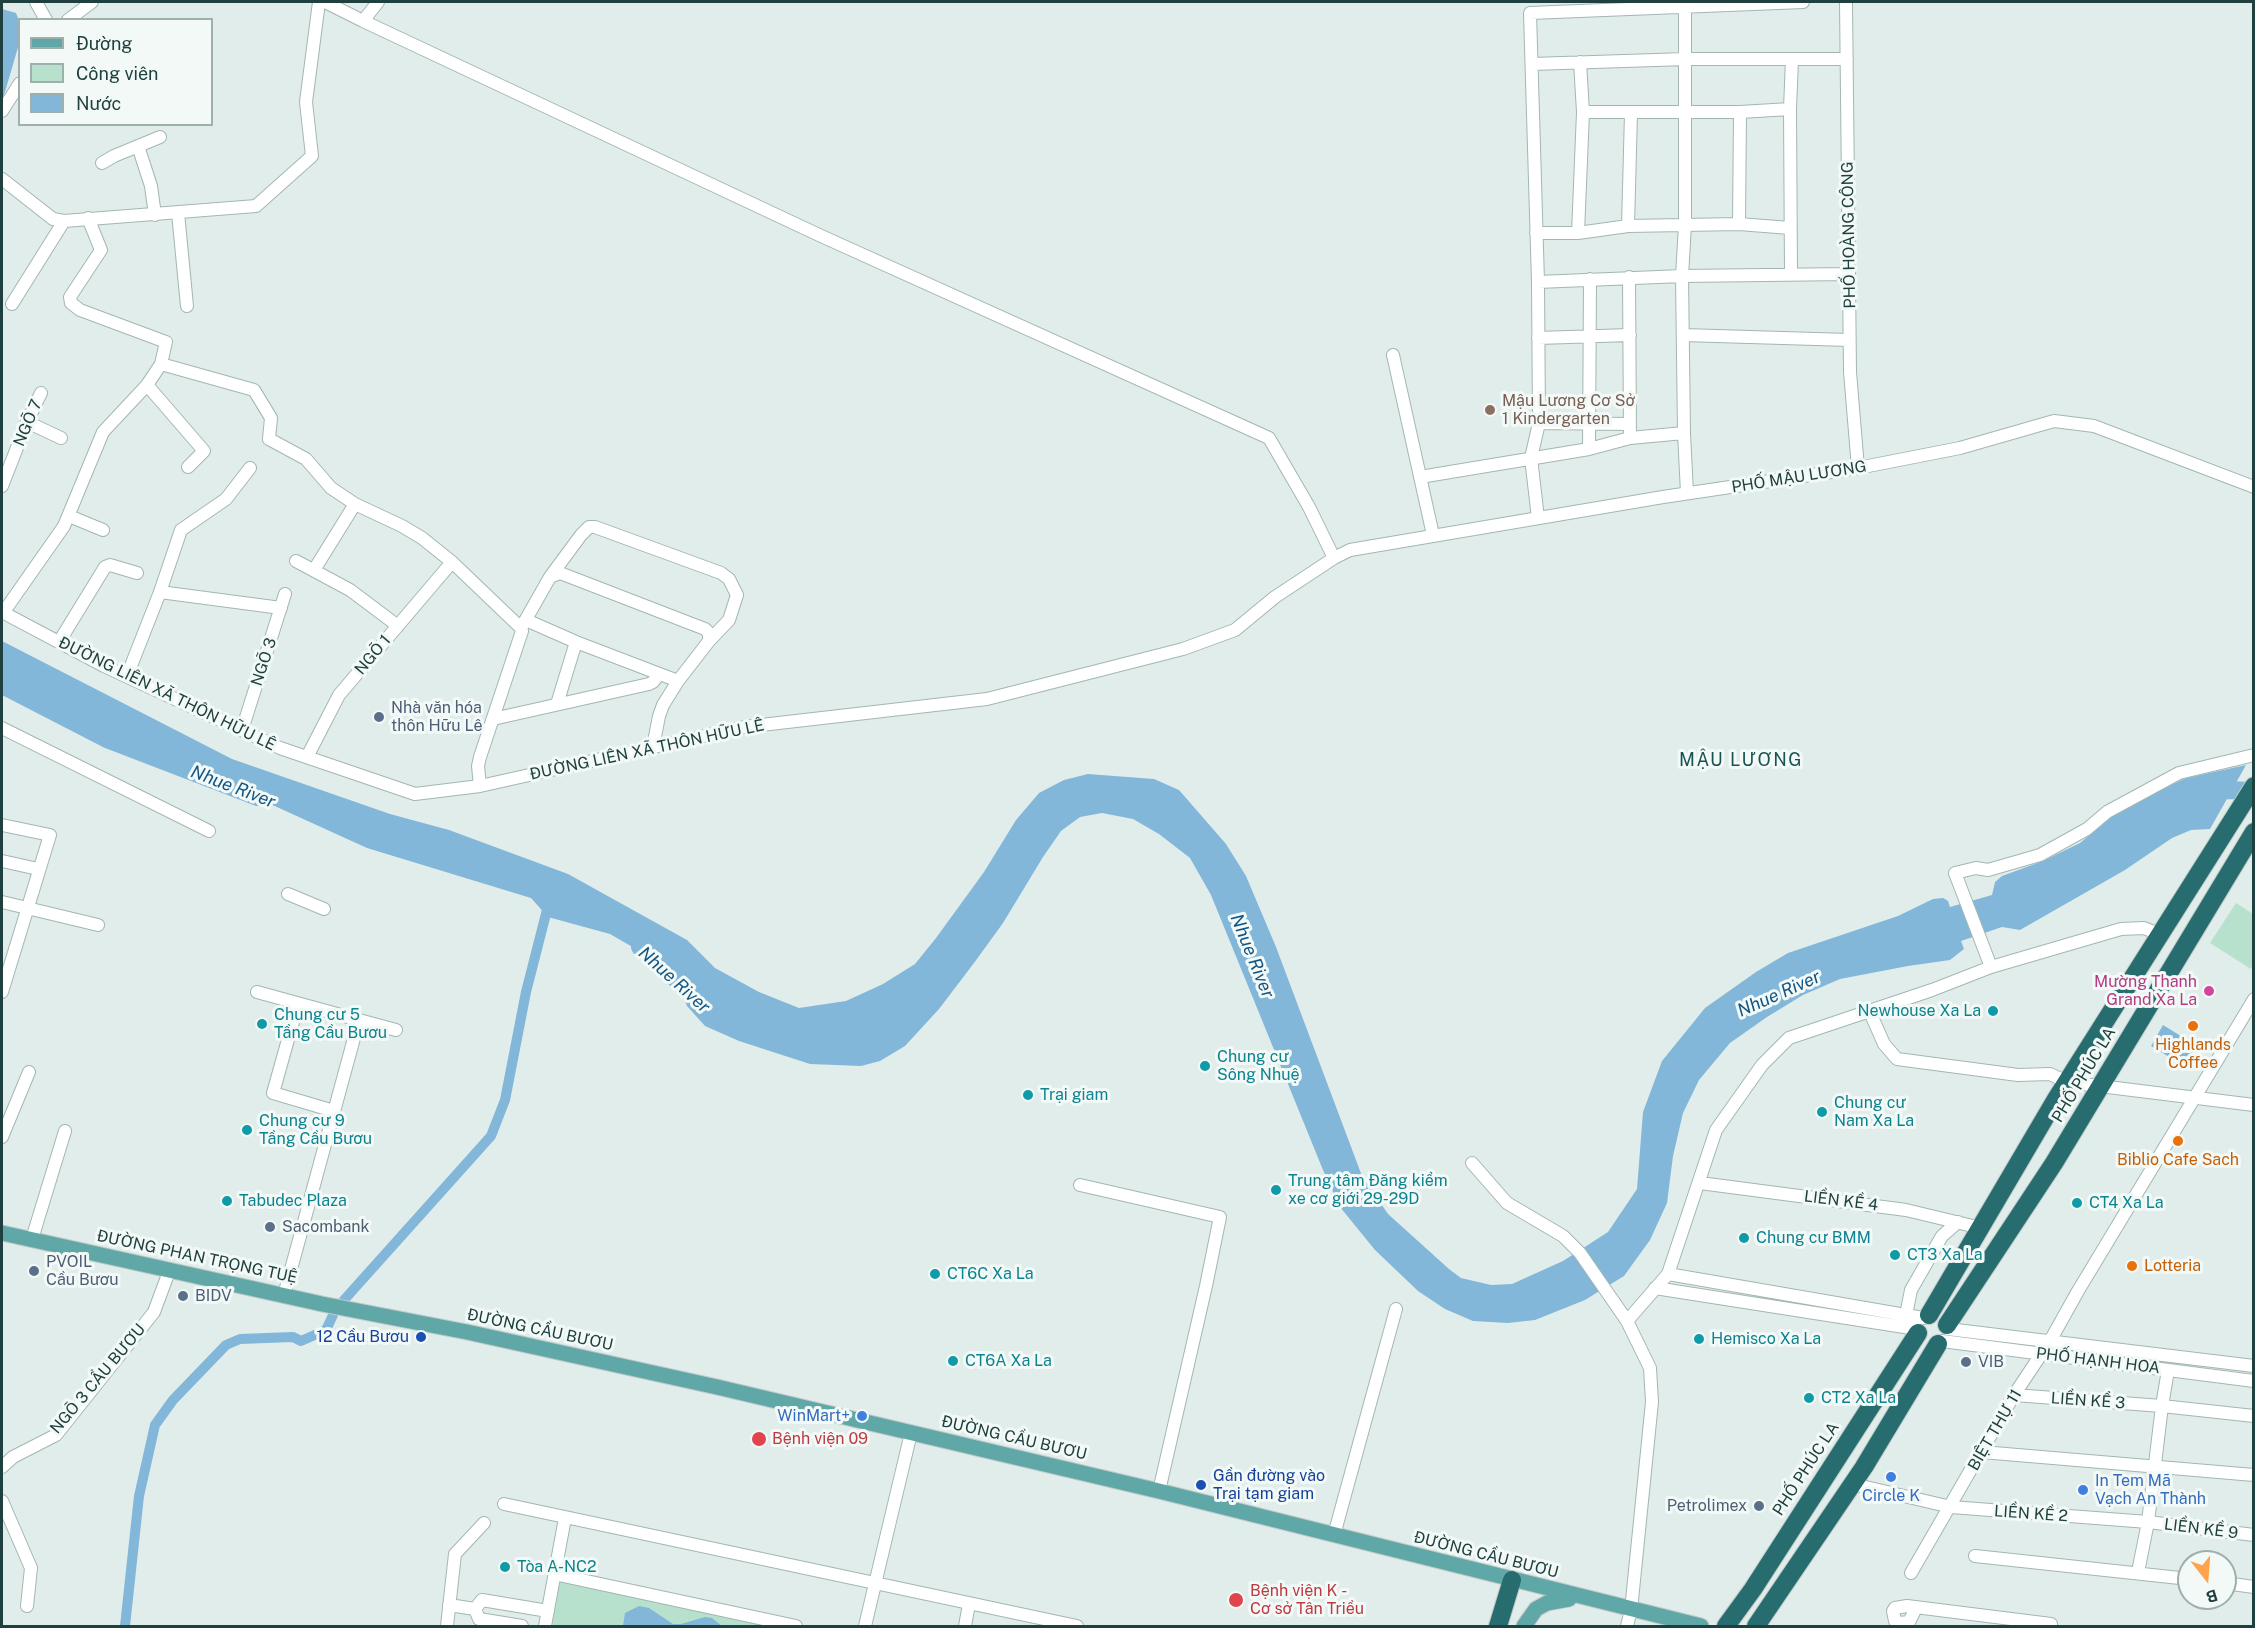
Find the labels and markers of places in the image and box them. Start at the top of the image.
place label: Mậu Lương Cơ Sở 1 Kindergarten [1502,391,1635,429]
marker: Mậu Lương Cơ Sở 1 Kindergarten [1483,403,1497,417]
place label: Nhà văn hóa thôn Hữu Lê [391,698,482,736]
marker: Nhà văn hóa thôn Hữu Lê [372,710,386,724]
place label: Mường Thanh Grand Xa La [2094,972,2197,1010]
marker: Mường Thanh Grand Xa La [2202,984,2216,998]
place label: Newhouse Xa La [1858,1001,1981,1021]
marker: Newhouse Xa La [1986,1004,2000,1018]
place label: Chung cư 5 Tầng Cầu Bươu [274,1005,387,1043]
marker: Chung cư 5 Tầng Cầu Bươu [255,1017,269,1031]
marker: Highlands Coffee [2186,1019,2200,1033]
place label: Highlands Coffee [2155,1035,2231,1073]
place label: Chung cư Sông Nhuệ [1217,1047,1299,1085]
marker: Chung cư Sông Nhuệ [1198,1059,1212,1073]
place label: Trại giam [1040,1085,1108,1105]
marker: Trại giam [1021,1088,1035,1102]
place label: Chung cư Nam Xa La [1834,1093,1914,1131]
marker: Chung cư Nam Xa La [1815,1105,1829,1119]
place label: Chung cư 9 Tầng Cầu Bươu [259,1111,372,1149]
marker: Chung cư 9 Tầng Cầu Bươu [240,1123,254,1137]
marker: Biblio Cafe Sach [2171,1134,2185,1148]
place label: Biblio Cafe Sach [2117,1150,2239,1170]
place label: Trung tâm Đăng kiểm xe cơ giới 29-29D [1288,1171,1448,1209]
marker: Trung tâm Đăng kiểm xe cơ giới 29-29D [1269,1183,1283,1197]
place label: Tabudec Plaza [239,1191,347,1211]
place label: CT4 Xa La [2089,1193,2164,1213]
marker: Tabudec Plaza [220,1194,234,1208]
marker: CT4 Xa La [2070,1196,2084,1210]
place label: Sacombank [282,1217,370,1237]
marker: Sacombank [263,1220,277,1234]
place label: Chung cư BMM [1756,1228,1871,1248]
marker: Chung cư BMM [1737,1231,1751,1245]
place label: CT3 Xa La [1907,1245,1983,1265]
marker: CT3 Xa La [1888,1248,1902,1262]
place label: PVOIL Cầu Bươu [46,1252,119,1290]
place label: Lotteria [2144,1256,2201,1276]
marker: Lotteria [2125,1259,2139,1273]
marker: PVOIL Cầu Bươu [27,1264,41,1278]
place label: CT6C Xa La [947,1264,1034,1284]
marker: CT6C Xa La [928,1267,942,1281]
place label: BIDV [195,1286,232,1306]
marker: BIDV [176,1289,190,1303]
place label: 12 Cầu Bươu [316,1327,409,1347]
place label: Hemisco Xa La [1711,1329,1821,1349]
marker: 12 Cầu Bươu [414,1330,428,1344]
marker: Hemisco Xa La [1692,1332,1706,1346]
place label: CT6A Xa La [965,1351,1052,1371]
place label: VIB [1978,1352,2004,1372]
marker: CT6A Xa La [946,1354,960,1368]
marker: VIB [1959,1355,1973,1369]
place label: CT2 Xa La [1821,1388,1896,1408]
marker: CT2 Xa La [1802,1391,1816,1405]
place label: WinMart+ [777,1406,850,1426]
marker: WinMart+ [855,1409,869,1423]
place label: Bệnh viện 09 [772,1429,868,1449]
marker: Bệnh viện 09 [750,1430,768,1448]
place label: Gần đường vào Trại tạm giam [1213,1466,1325,1504]
marker: Circle K [1884,1470,1898,1484]
place label: In Tem Mã Vạch An Thành [2095,1471,2206,1509]
marker: Gần đường vào Trại tạm giam [1194,1478,1208,1492]
marker: In Tem Mã Vạch An Thành [2076,1483,2090,1497]
place label: Circle K [1862,1486,1920,1506]
place label: Petrolimex [1667,1496,1747,1516]
marker: Petrolimex [1752,1499,1766,1513]
place label: Tòa A-NC2 [517,1557,597,1577]
marker: Tòa A-NC2 [498,1560,512,1574]
place label: Bệnh viện K - Cơ sở Tân Triều [1250,1581,1364,1619]
marker: Bệnh viện K - Cơ sở Tân Triều [1227,1591,1245,1609]

